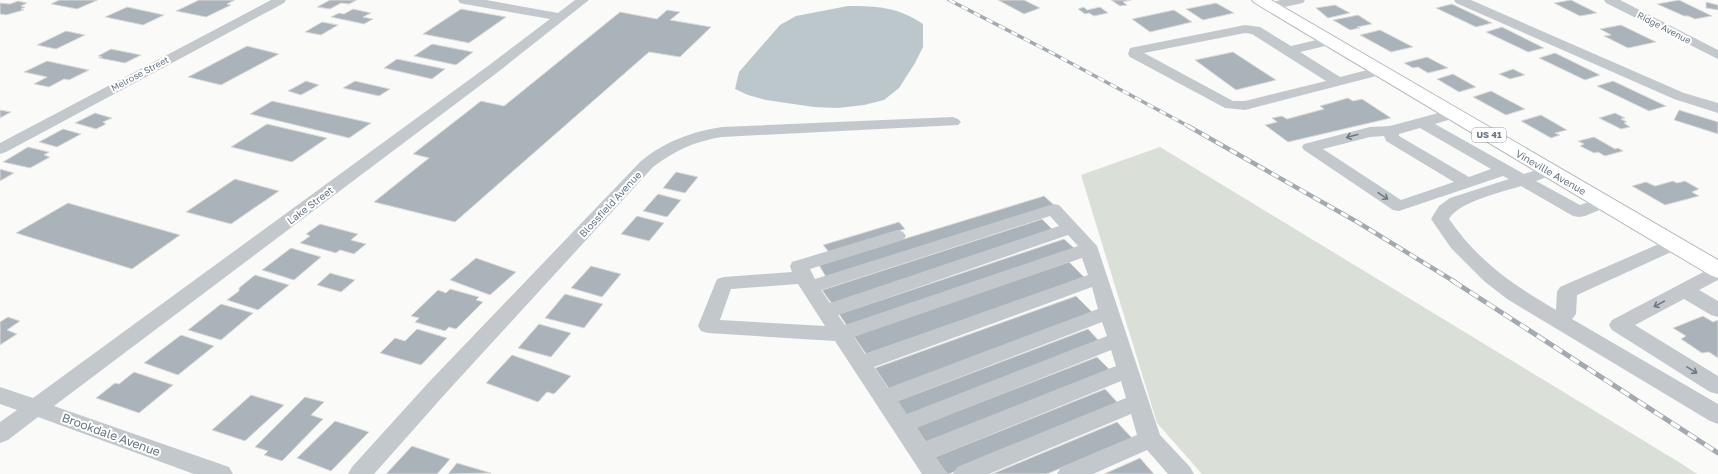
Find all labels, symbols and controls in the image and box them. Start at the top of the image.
street label: Ridge Avenue [1636,9,1693,46]
street label: Melrose Street [109,54,171,93]
road number: US 41 [1472,128,1506,142]
one-way arrow [1345,133,1358,141]
street label: Vineville Avenue [1514,147,1589,197]
street label: Blossfield Avenue [576,168,644,239]
street label: Lake Street [285,184,335,226]
one-way arrow [1377,192,1388,200]
one-way arrow [1653,301,1665,308]
one-way arrow [1686,366,1697,374]
street label: Brookdale Avenue [60,410,163,459]

